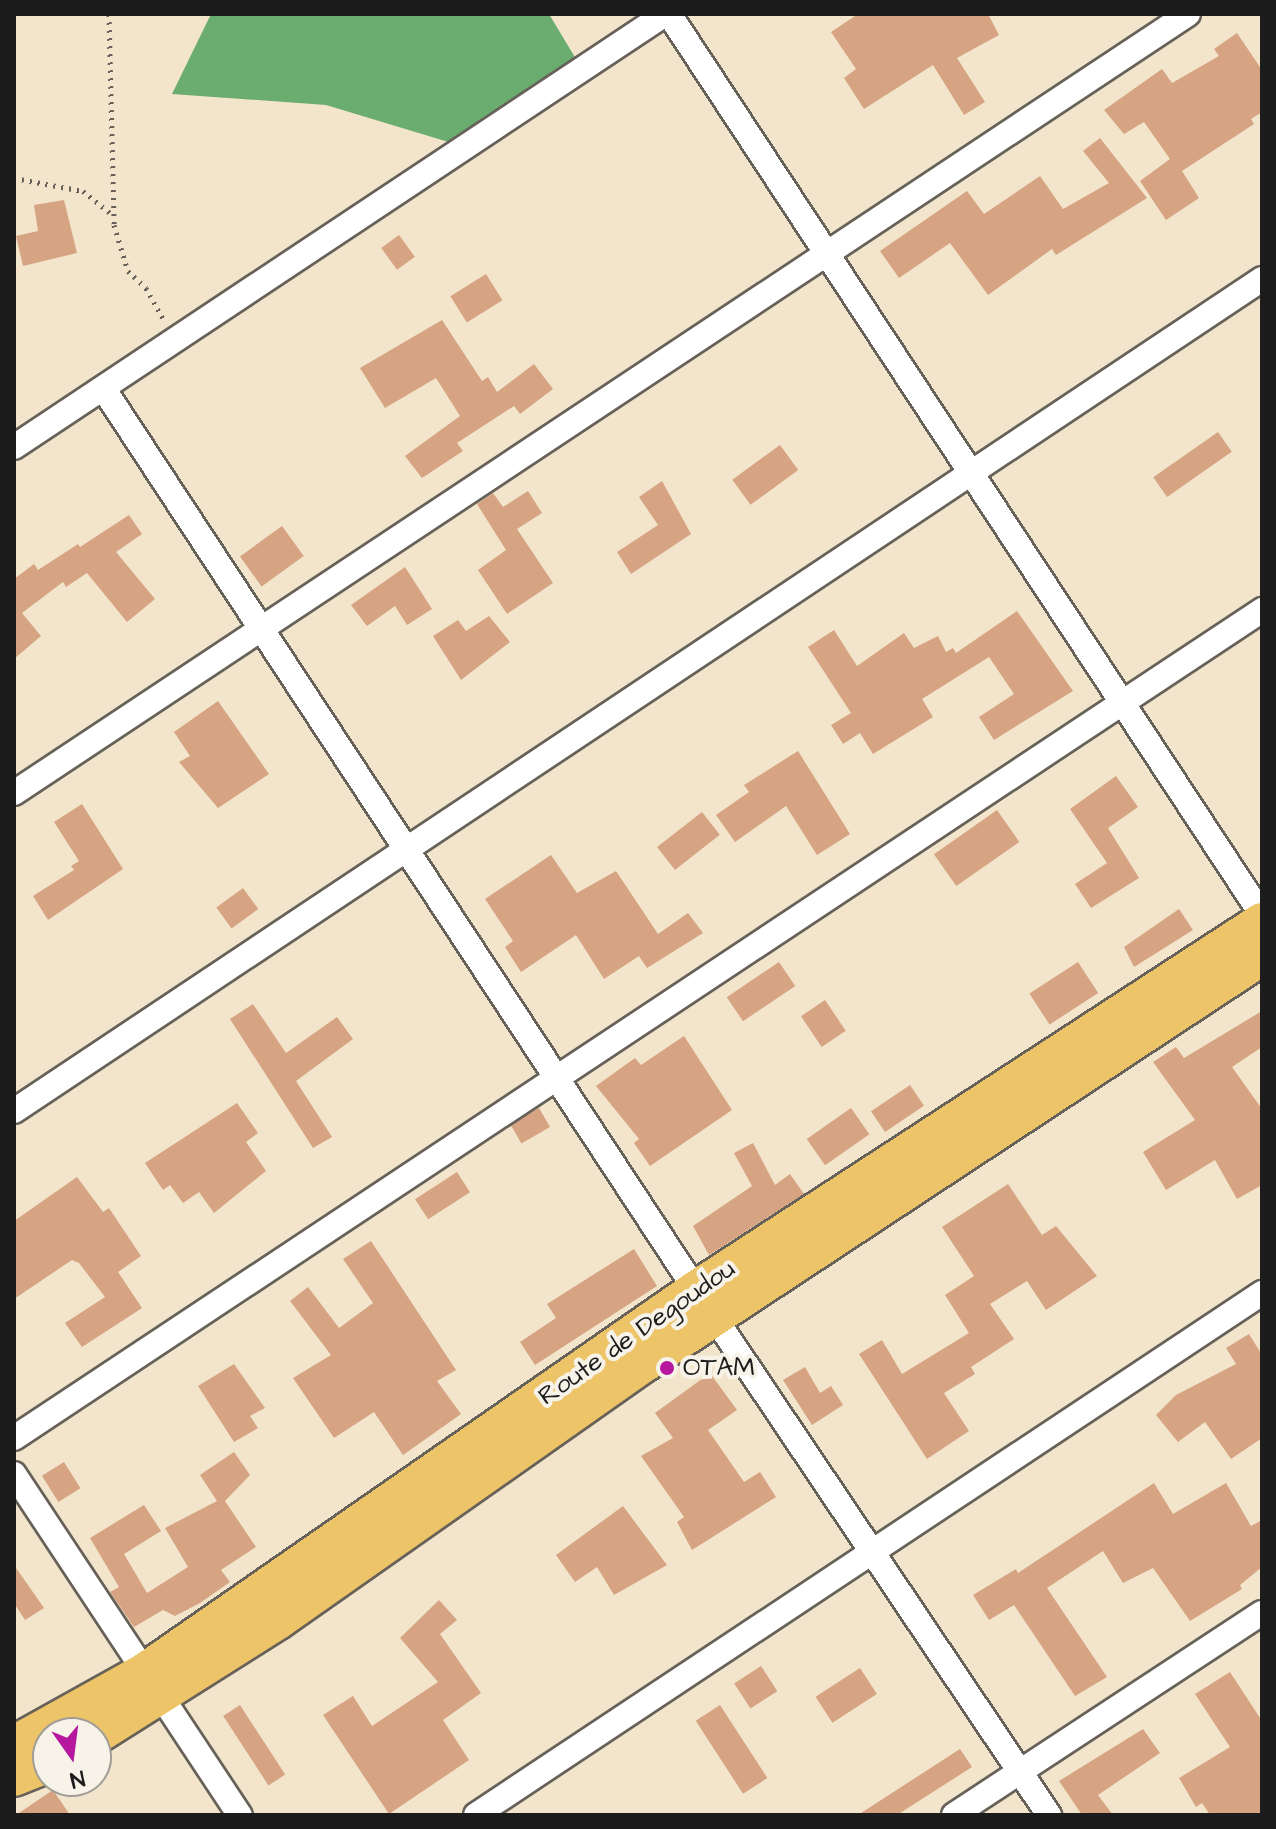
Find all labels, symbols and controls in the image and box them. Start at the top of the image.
street label: Route de Degoudou [533,1254,741,1412]
place label: OTAM [683,1352,755,1384]
marker: OTAM [658,1359,676,1377]
north arrow [32,1717,112,1797]
text: N [67,1762,88,1796]

